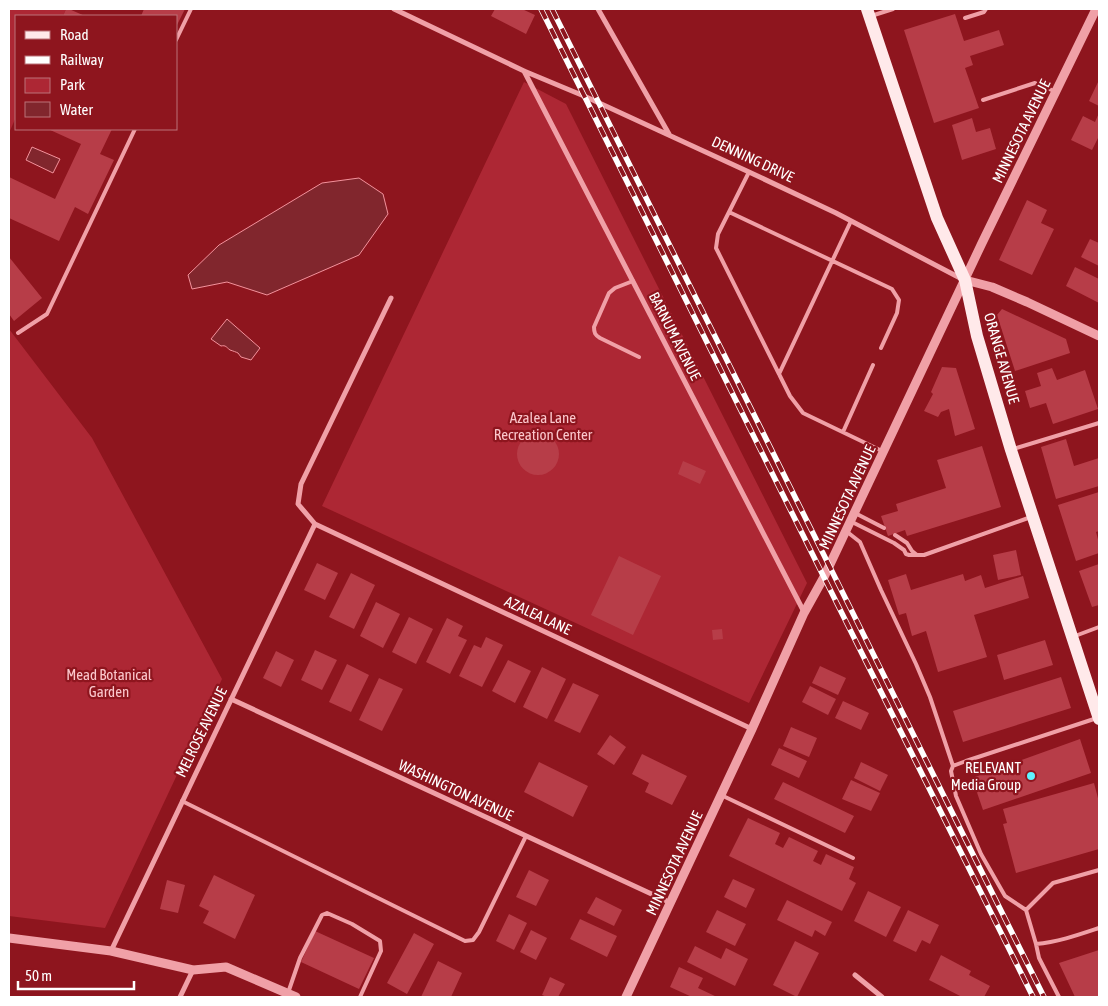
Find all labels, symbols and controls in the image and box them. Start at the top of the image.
legend [15,15,178,130]
text: Road [60,26,89,43]
text: Railway [60,51,104,68]
text: Park [60,76,85,93]
street label: MINNESOTA AVENUE [989,76,1054,186]
text: Water [60,101,93,118]
street label: DENNING DRIVE [709,133,797,186]
street label: BARNUM AVENUE [645,289,705,383]
street label: ORANGE AVENUE [981,311,1023,406]
park label: Azalea Lane Recreation Center [494,409,593,443]
street label: MINNESOTA AVENUE [815,442,879,552]
street label: AZALEA LANE [502,592,575,638]
park label: Mead Botanical Garden [66,666,152,700]
street label: MELROSE AVENUE [172,684,230,780]
street label: WASHINGTON AVENUE [396,756,517,824]
place label: RELEVANT Media Group [951,759,1021,793]
marker: RELEVANT Media Group [1025,770,1037,782]
street label: MINNESOTA AVENUE [642,808,706,918]
scale bar [18,958,134,990]
text: 50 m [25,967,52,984]

